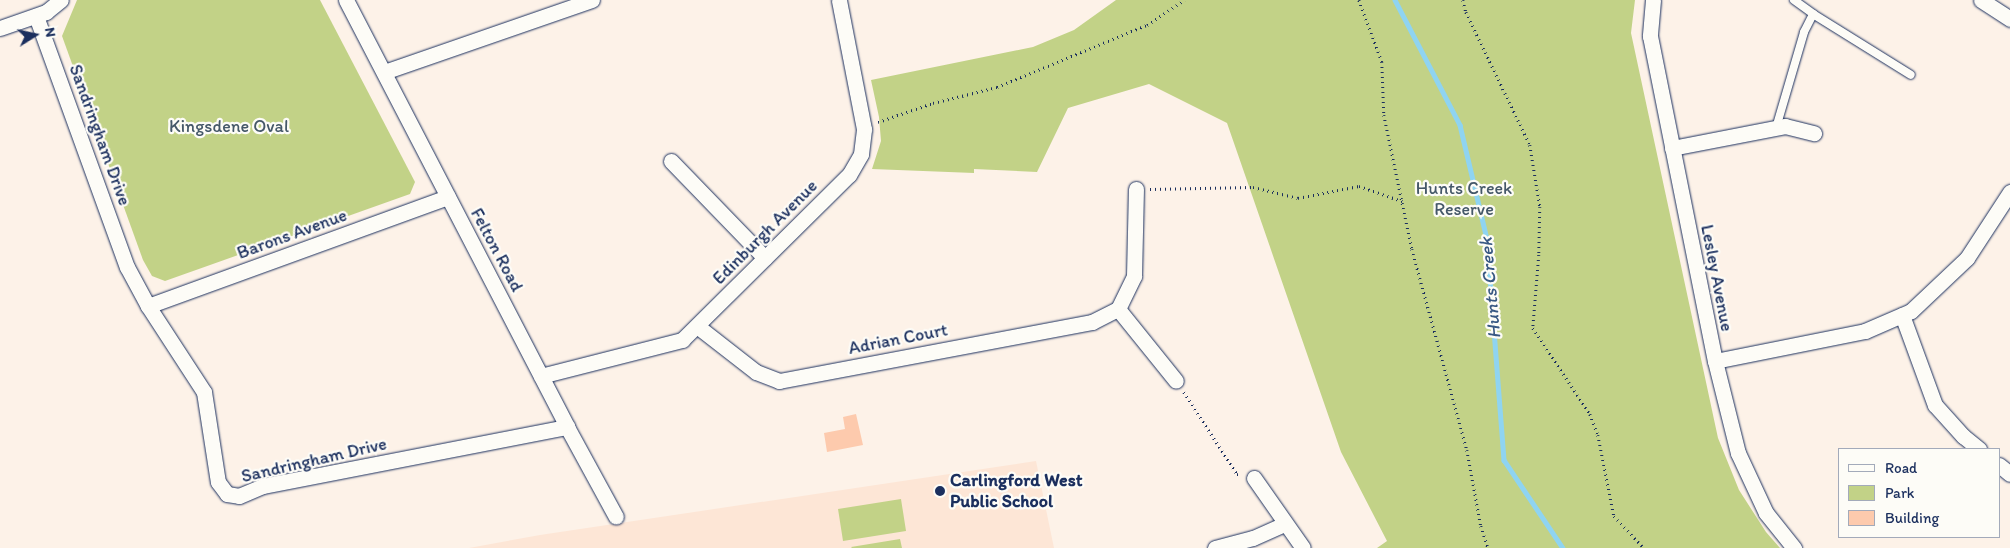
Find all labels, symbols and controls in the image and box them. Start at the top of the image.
north arrow [10,10,60,60]
text: N [41,26,59,38]
street label: Sandringham Drive [64,61,136,209]
park label: Kingsdene Oval [169,115,289,137]
street label: Edinburgh Avenue [708,175,822,289]
park label: Hunts Creek Reserve [1416,178,1512,220]
street label: Barons Avenue [234,204,350,264]
street label: Felton Road [466,205,528,295]
street label: Lesley Avenue [1696,223,1738,333]
water label: Hunts Creek [1474,236,1506,340]
street label: Adrian Court [847,319,949,359]
street label: Sandringham Drive [239,433,389,487]
legend [1838,448,2000,538]
text: Road [1885,459,1917,477]
place label: Carlingford West Public School [950,470,1082,512]
text: Park [1885,484,1915,502]
marker: Carlingford West Public School [934,485,946,497]
text: Building [1885,509,1939,527]

